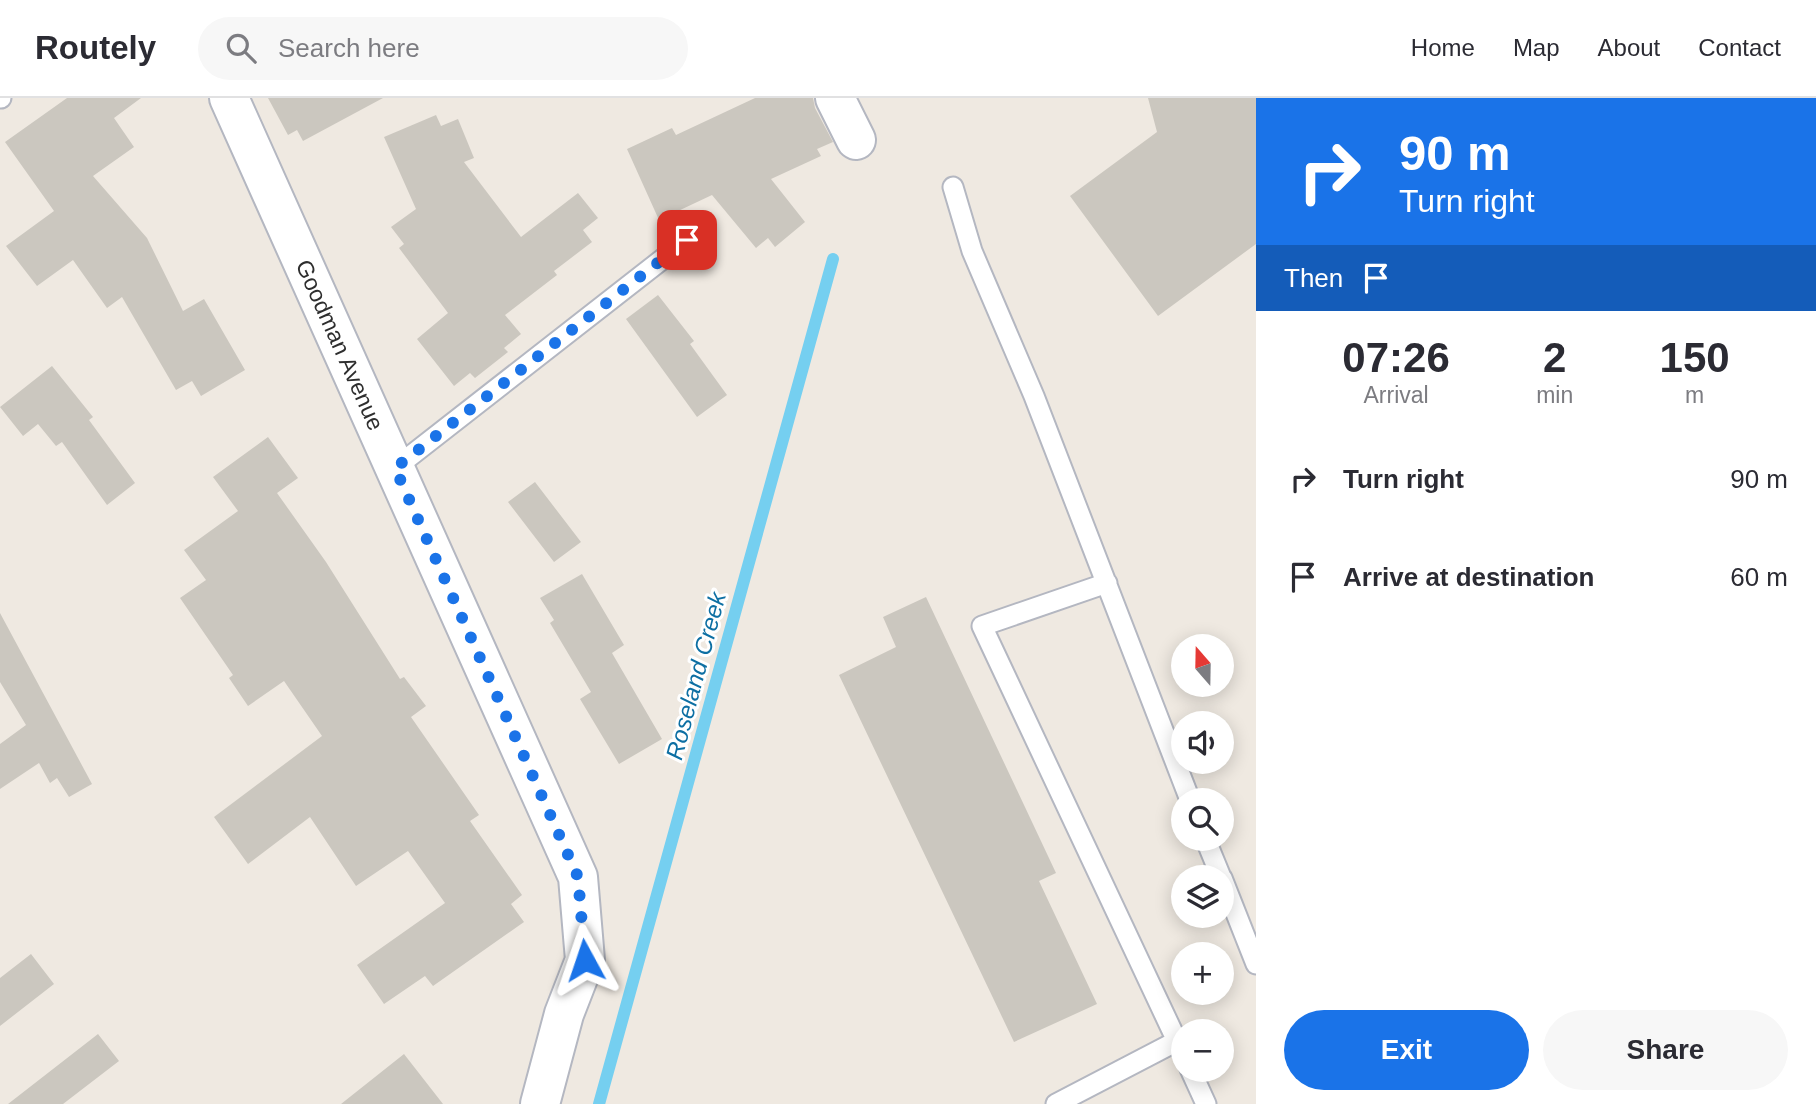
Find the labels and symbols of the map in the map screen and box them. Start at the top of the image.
pin [657,210,717,270]
street label: Goodman Avenue [291,256,389,434]
water label: Roseland Creek [660,587,731,762]
north arrow [1171,634,1234,696]
position arrow [548,923,622,997]

